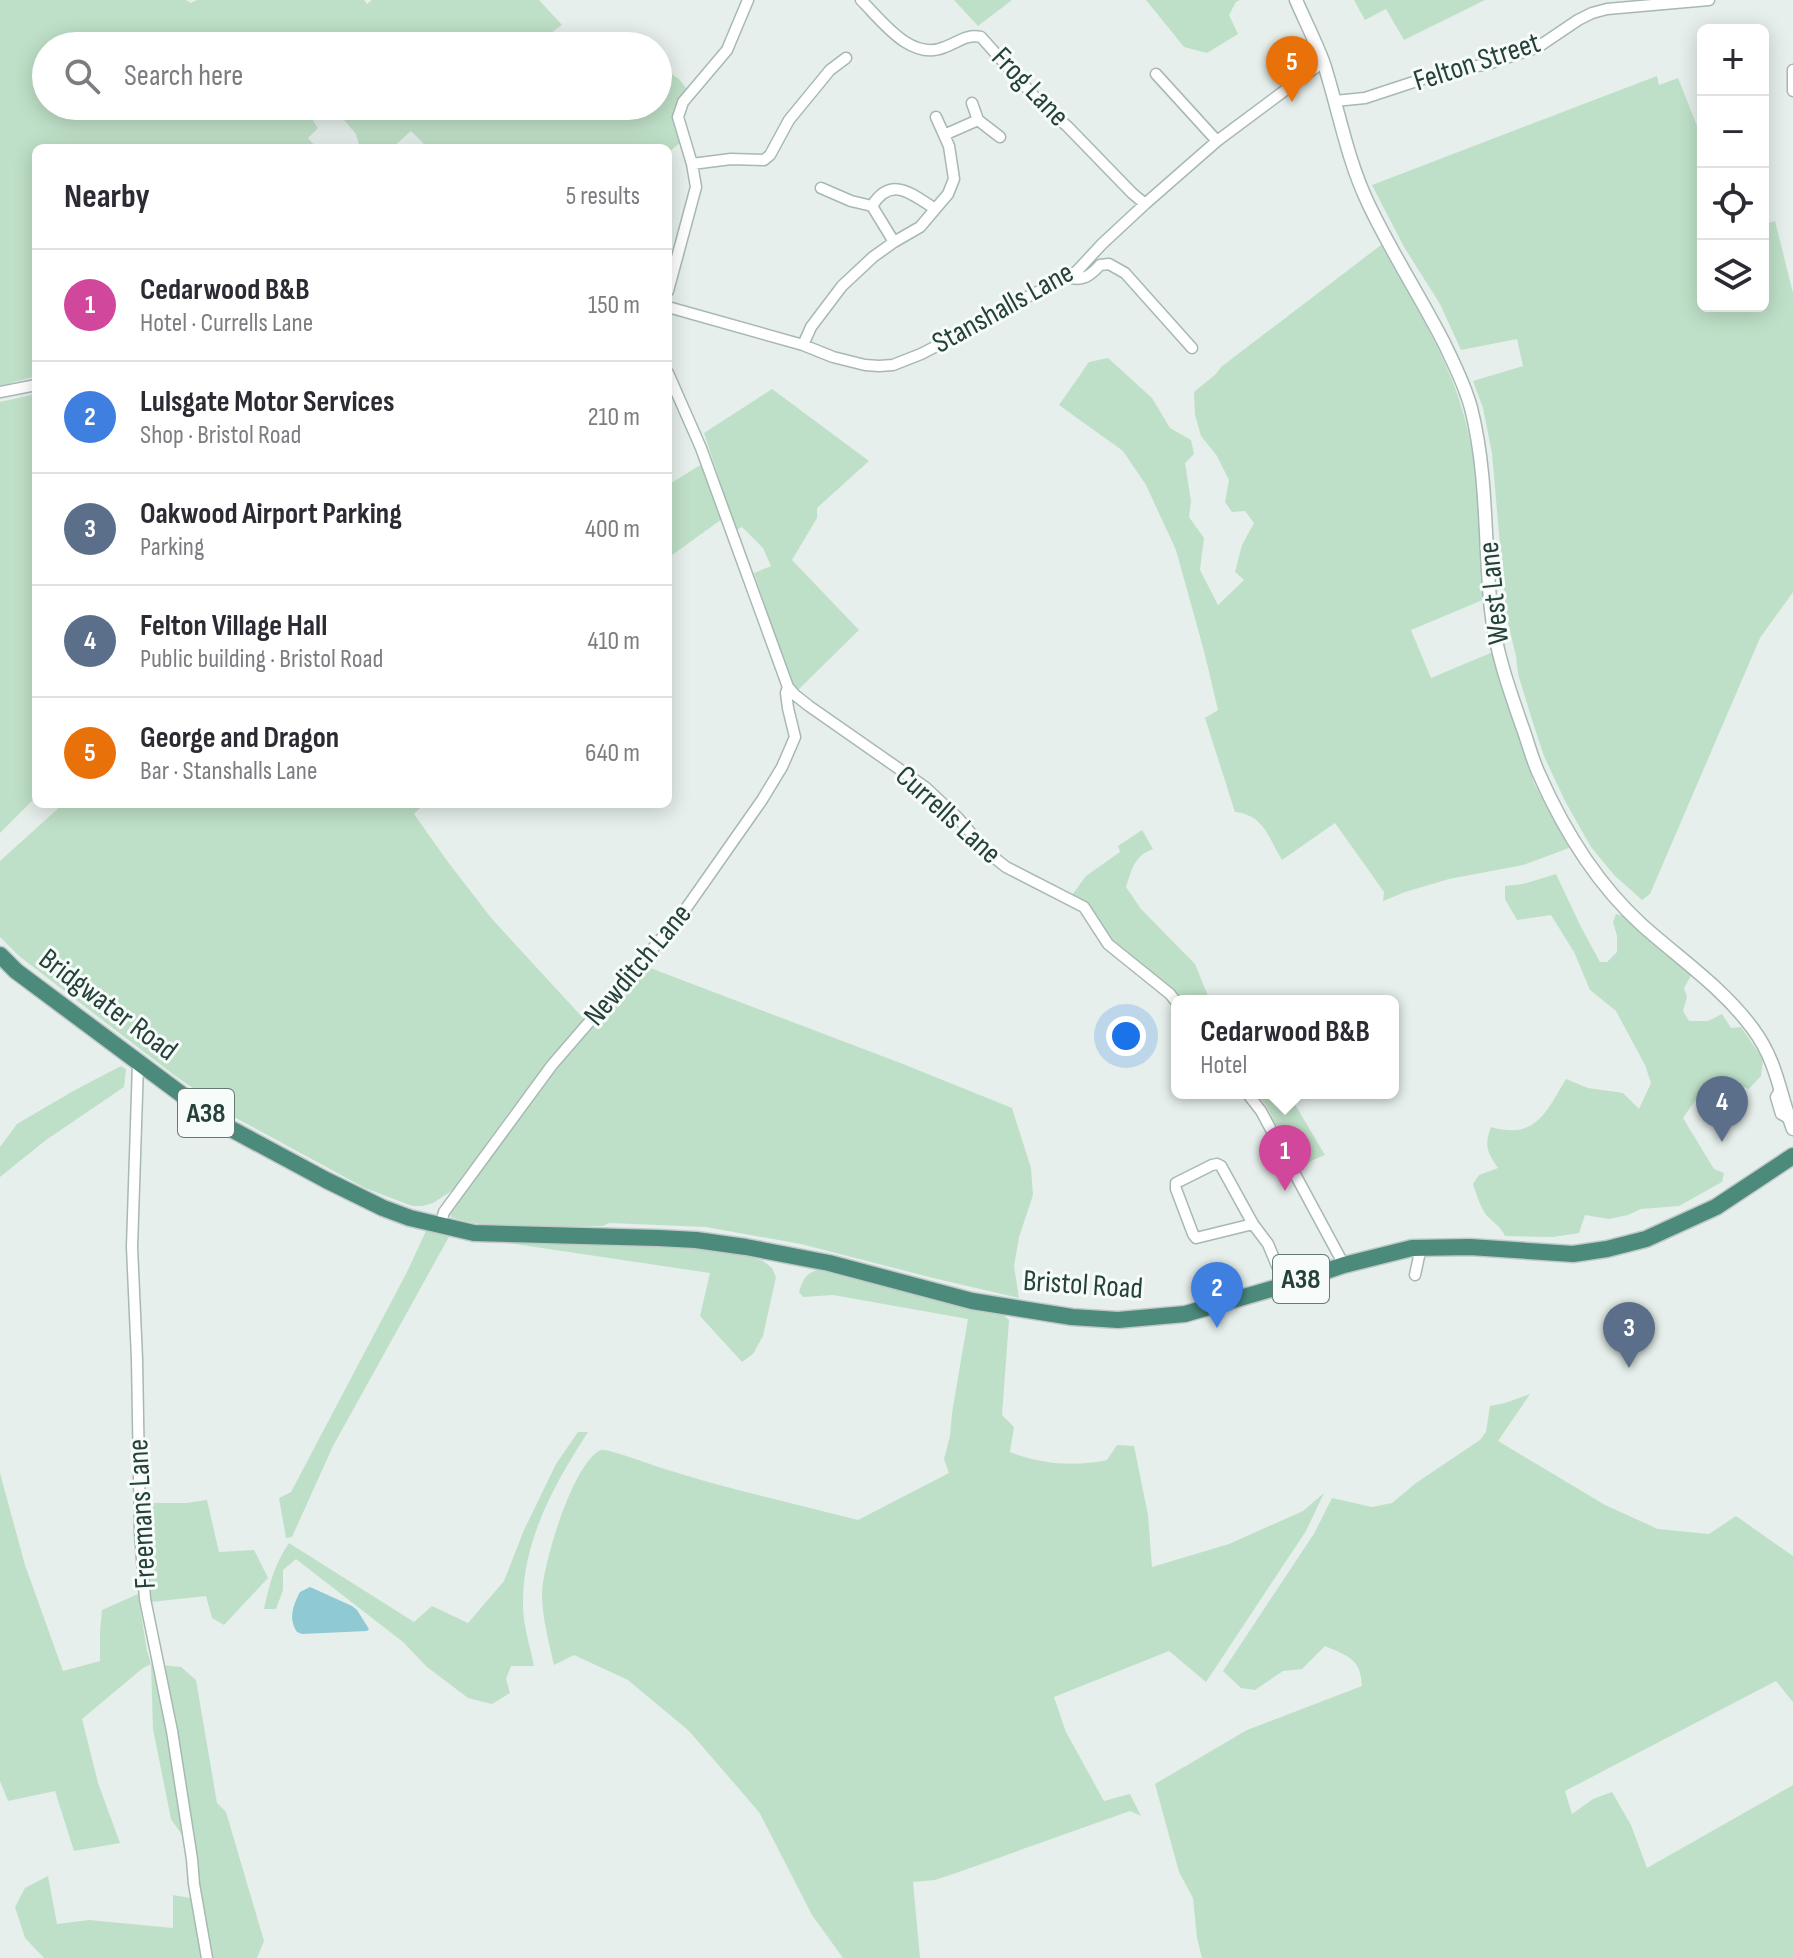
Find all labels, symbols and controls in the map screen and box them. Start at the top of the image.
map controls [1697,24,1769,312]
button: + [1697,24,1769,96]
street label: Felton Street [1409,25,1545,99]
search box [32,32,672,120]
pin: 5 [1266,36,1318,102]
street label: Frog Lane [984,40,1076,134]
icon: search [60,54,104,98]
text: Search here [124,58,243,94]
button: − [1697,96,1769,168]
button: locate [1697,168,1769,240]
text: Nearby [64,176,150,217]
text: 5 results [566,181,640,212]
button: layers [1697,240,1769,312]
street label: Stanshalls Lane [926,255,1080,361]
text: Cedarwood B&B [140,272,309,308]
text: 1 [85,290,95,321]
text: 150 m [588,290,640,321]
text: Hotel · Currells Lane [140,308,313,339]
text: Lulsgate Motor Services [140,384,395,420]
text: 2 [84,402,96,433]
text: 210 m [588,402,640,433]
text: Shop · Bristol Road [140,420,301,451]
text: Oakwood Airport Parking [140,496,402,532]
text: 3 [84,514,96,545]
text: 400 m [585,514,640,545]
text: Parking [140,532,204,563]
street label: West Lane [1471,540,1517,646]
text: Felton Village Hall [140,608,327,644]
text: 4 [84,626,96,657]
text: 410 m [588,626,640,657]
text: Public building · Bristol Road [140,644,383,675]
text: George and Dragon [140,720,339,756]
text: 5 [84,738,96,769]
text: 640 m [585,738,640,769]
text: Bar · Stanshalls Lane [140,756,317,787]
street label: Currells Lane [888,758,1008,872]
street label: Newditch Lane [577,897,699,1033]
street label: Bridgwater Road [32,941,184,1069]
popup [1171,995,1399,1099]
text: Cedarwood B&B [1200,1014,1370,1050]
your location [1106,1016,1146,1056]
text: Hotel [1200,1050,1247,1081]
pin: 4 [1696,1076,1748,1142]
road number: A38 [178,1089,234,1137]
pin: 1 [1259,1125,1311,1191]
road number: A38 [1273,1255,1329,1303]
pin: 2 [1191,1262,1243,1328]
street label: Bristol Road [1022,1263,1144,1307]
pin: 3 [1603,1302,1655,1368]
street label: Freemans Lane [120,1438,164,1590]

